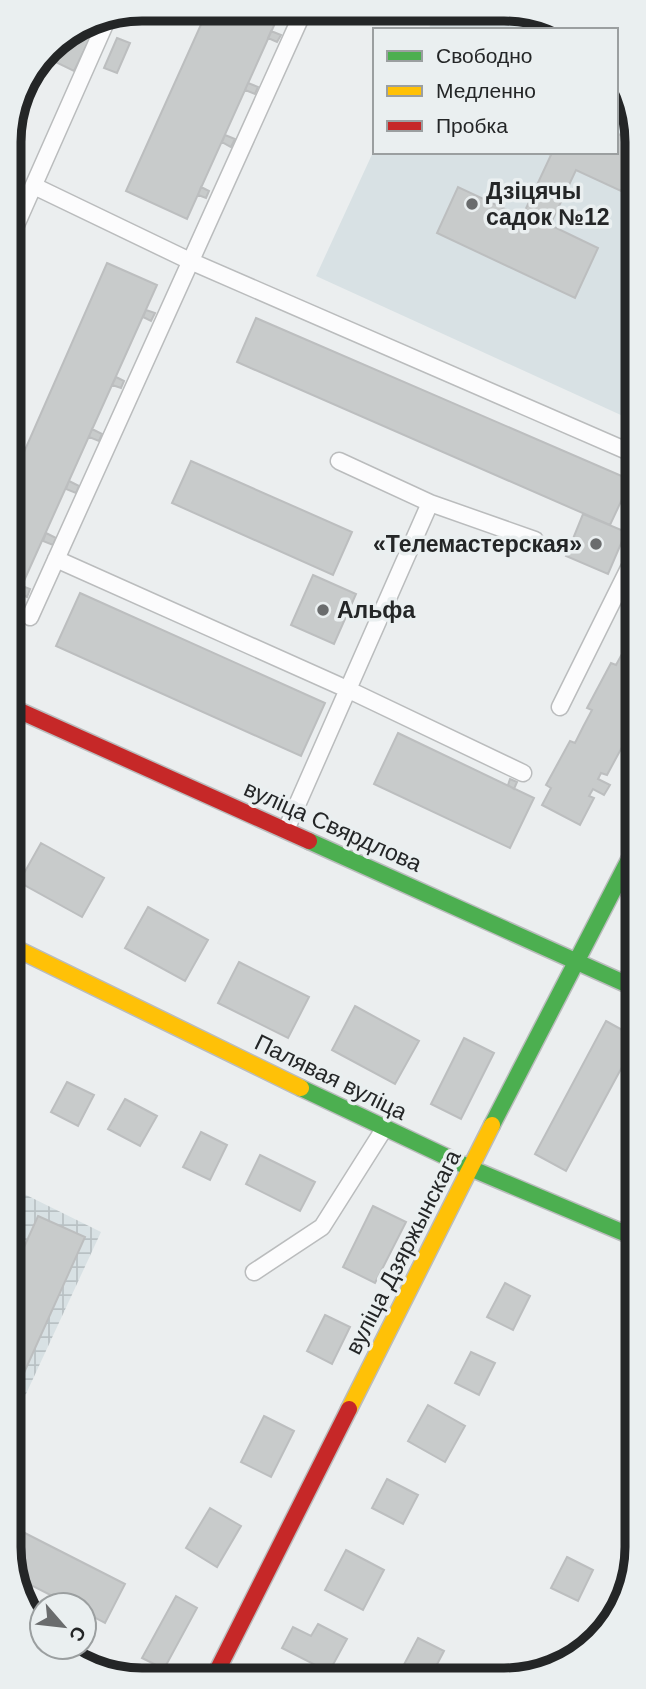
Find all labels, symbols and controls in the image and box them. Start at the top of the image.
legend [373,28,618,154]
text: Свободно [436,44,533,67]
text: Медленно [436,79,536,102]
text: Пробка [436,114,508,137]
place label: Дзіцячы садок №12 [486,178,610,230]
marker: Дзіцячы садок №12 [464,196,480,212]
place label: «Телемастерская» [373,531,582,557]
marker: «Телемастерская» [588,536,604,552]
place label: Альфа [337,597,415,623]
marker: Альфа [315,602,331,618]
street label: вуліца Свярдлова [240,775,426,877]
street label: Палявая вуліца [251,1029,411,1125]
street label: вуліца Дзяржынскага [340,1145,466,1359]
north arrow [28,1591,98,1661]
text: С [65,1623,90,1645]

